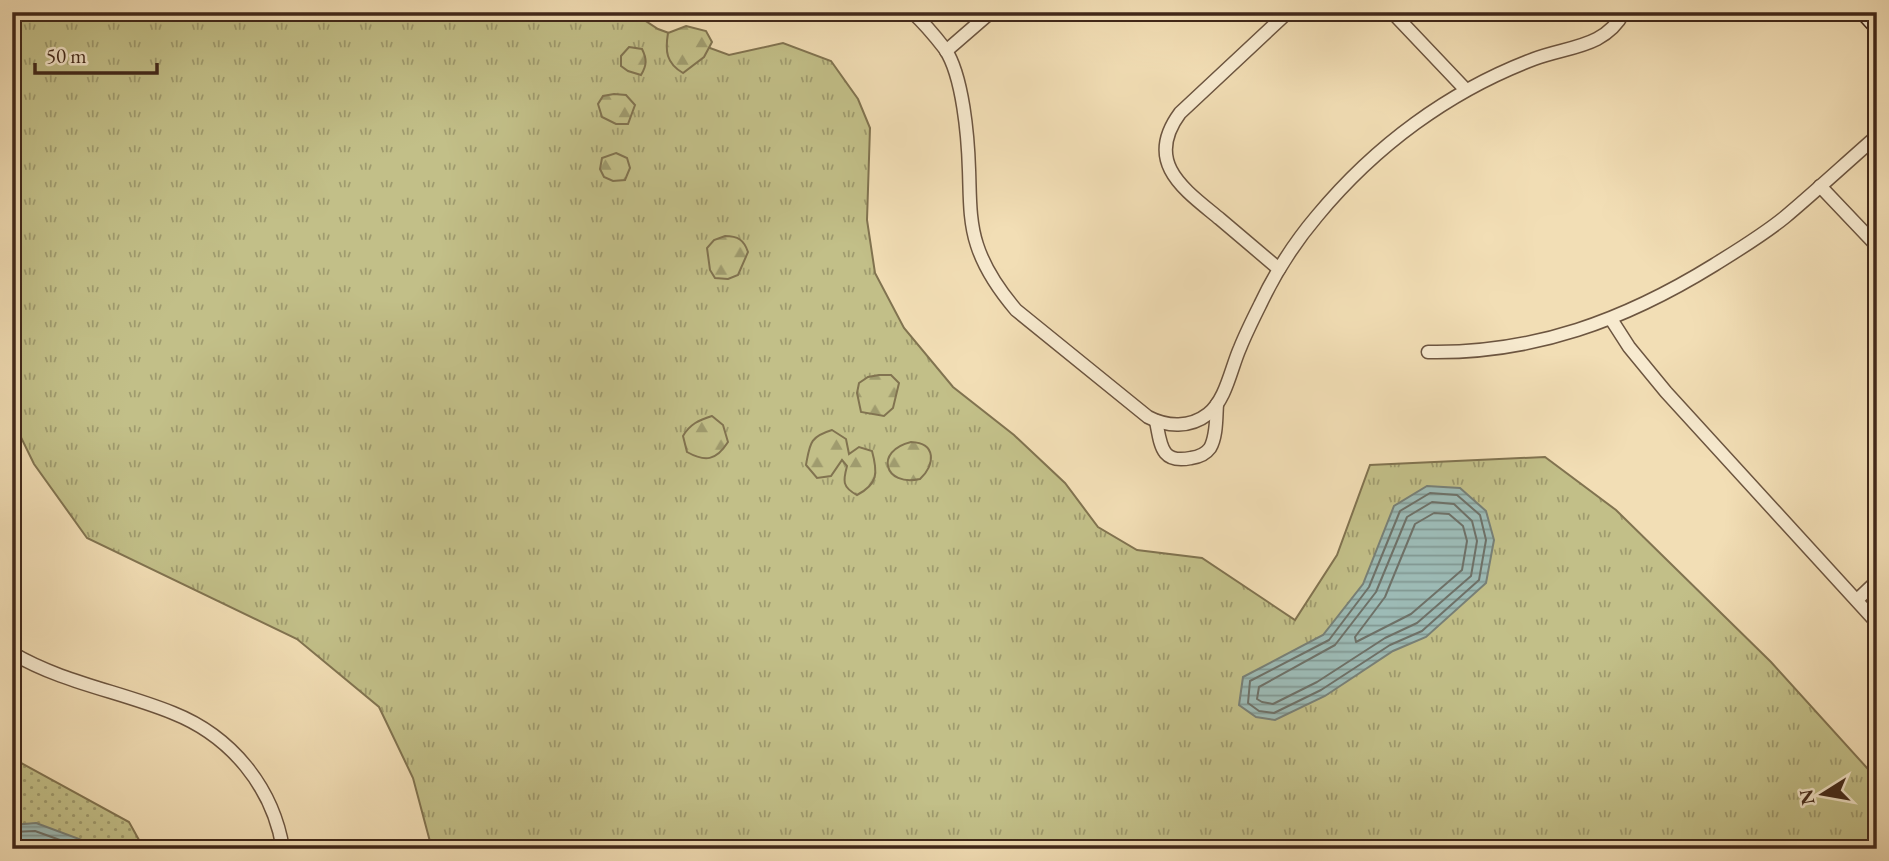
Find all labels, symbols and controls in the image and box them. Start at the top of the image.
scale bar [35,32,158,76]
text: 50 m [46,42,87,69]
north arrow [1787,760,1857,830]
text: N [1793,787,1821,807]

